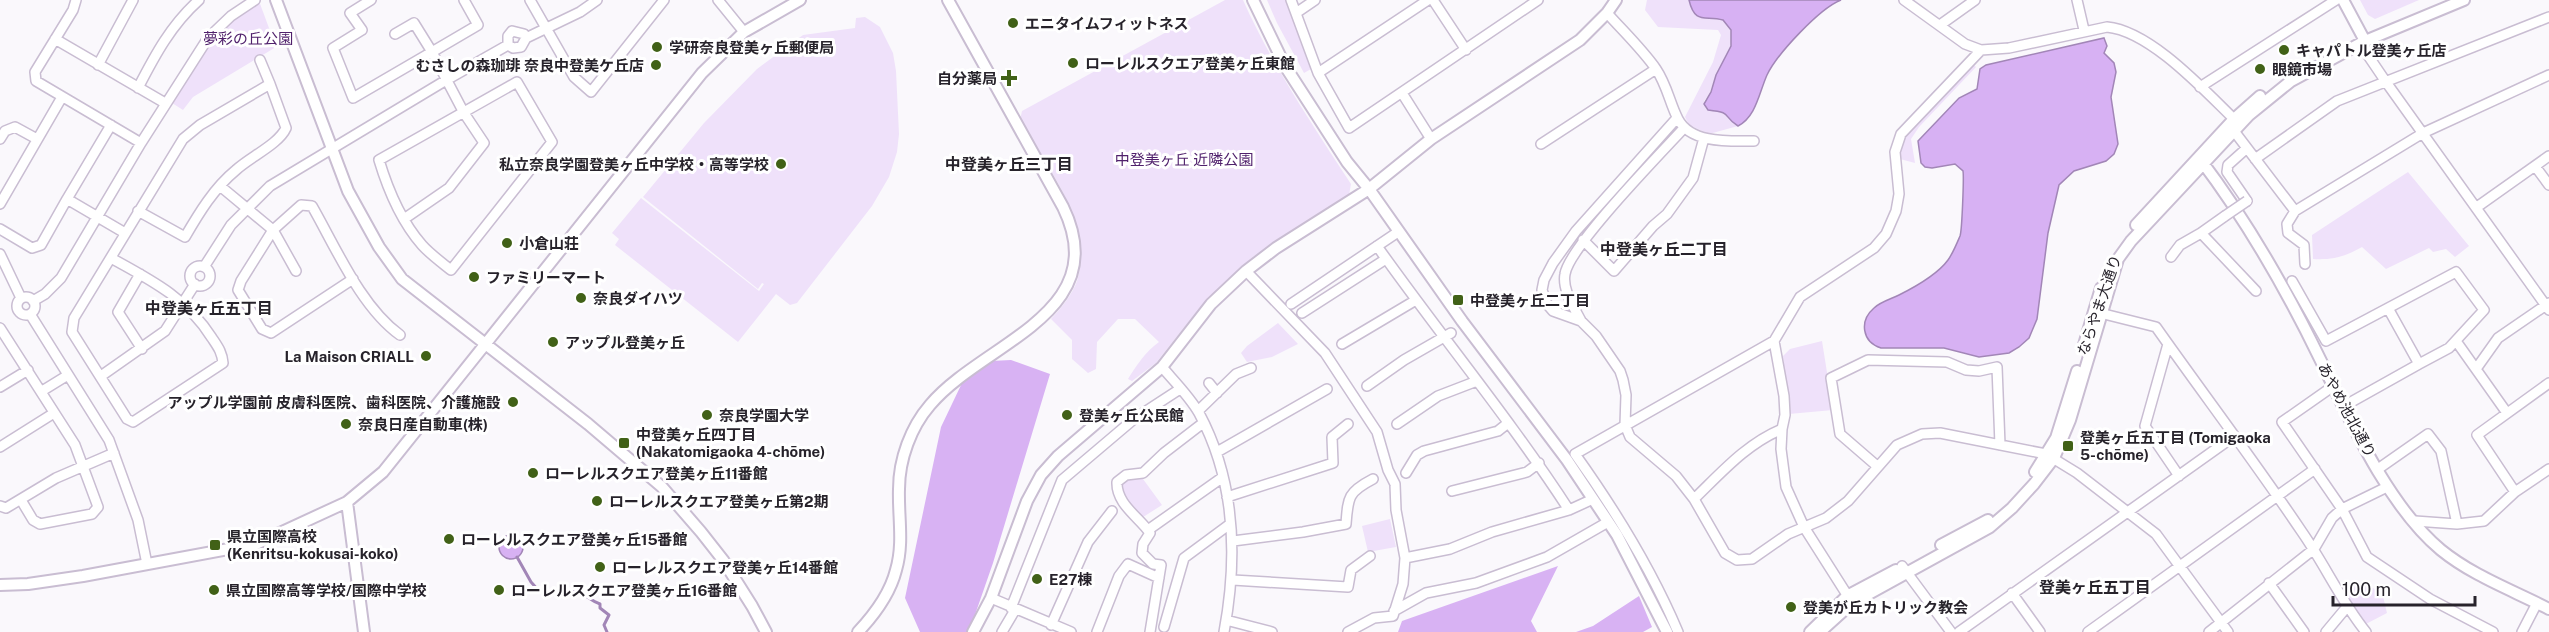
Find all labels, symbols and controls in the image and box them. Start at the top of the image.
place label: エニタイムフィットネス [1025,15,1189,32]
marker: エニタイムフィットネス [1006,16,1020,30]
park label: 夢彩の丘公園 [203,30,293,47]
place label: 学研奈良登美ヶ丘郵便局 [669,39,834,56]
marker: 学研奈良登美ヶ丘郵便局 [650,40,664,54]
place label: キャパトル登美ヶ丘店 [2296,42,2446,59]
marker: キャパトル登美ヶ丘店 [2277,43,2291,57]
place label: ローレルスクエア登美ヶ丘東館 [1085,55,1295,72]
marker: ローレルスクエア登美ヶ丘東館 [1066,56,1080,70]
place label: むさしの森珈琲 奈良中登美ケ丘店 [416,57,644,74]
marker: むさしの森珈琲 奈良中登美ケ丘店 [649,58,663,72]
place label: 眼鏡市場 [2272,61,2332,78]
marker: 眼鏡市場 [2253,62,2267,76]
place label: 自分薬局 [937,70,997,87]
marker: 自分薬局 [1002,71,1016,85]
park label: 中登美ヶ丘 近隣公園 [1115,151,1253,168]
district label: 中登美ヶ丘三丁目 [945,155,1073,174]
place label: 私立奈良学園登美ヶ丘中学校・高等学校 [499,156,769,173]
marker: 私立奈良学園登美ヶ丘中学校・高等学校 [774,157,788,171]
place label: 小倉山荘 [519,235,579,252]
marker: 小倉山荘 [500,236,514,250]
district label: 中登美ヶ丘二丁目 [1600,240,1728,259]
street label: ならやま大通り [2074,253,2124,357]
place label: ファミリーマート [486,269,606,286]
marker: ファミリーマート [467,270,481,284]
place label: 奈良ダイハツ [593,290,683,307]
marker: 奈良ダイハツ [574,291,588,305]
place label: 中登美ヶ丘二丁目 [1470,292,1590,309]
marker: 中登美ヶ丘二丁目 [1451,293,1465,307]
district label: 中登美ヶ丘五丁目 [145,299,273,318]
place label: アップル登美ヶ丘 [565,334,685,351]
marker: アップル登美ヶ丘 [546,335,560,349]
place label: La Maison CRIALL [284,348,414,365]
marker: La Maison CRIALL [419,349,433,363]
street label: あやめ池北通り [2315,360,2379,460]
place label: アップル学園前 皮膚科医院、歯科医院、介護施設 [168,394,501,411]
marker: アップル学園前 皮膚科医院、歯科医院、介護施設 [506,395,520,409]
place label: 奈良学園大学 [719,407,809,424]
place label: 登美ヶ丘公民館 [1079,407,1184,424]
marker: 奈良学園大学 [700,408,714,422]
marker: 登美ヶ丘公民館 [1060,408,1074,422]
place label: 奈良日産自動車(株) [358,416,488,433]
marker: 奈良日産自動車(株) [339,417,353,431]
place label: 中登美ヶ丘四丁目 (Nakatomigaoka 4-chōme) [636,426,825,460]
place label: 登美ヶ丘五丁目 (Tomigaoka 5-chōme) [2080,429,2271,463]
marker: 中登美ヶ丘四丁目 (Nakatomigaoka 4-chōme) [617,436,631,450]
marker: 登美ヶ丘五丁目 (Tomigaoka 5-chōme) [2061,439,2075,453]
place label: ローレルスクエア登美ヶ丘11番館 [545,465,768,482]
marker: ローレルスクエア登美ヶ丘11番館 [526,466,540,480]
place label: ローレルスクエア登美ヶ丘第2期 [609,493,829,510]
marker: ローレルスクエア登美ヶ丘第2期 [590,494,604,508]
place label: 県立国際高校 (Kenritsu-kokusai-koko) [227,528,399,562]
place label: ローレルスクエア登美ヶ丘15番館 [461,531,688,548]
marker: ローレルスクエア登美ヶ丘15番館 [442,532,456,546]
marker: 県立国際高校 (Kenritsu-kokusai-koko) [208,538,222,552]
place label: ローレルスクエア登美ヶ丘14番館 [612,559,838,576]
marker: ローレルスクエア登美ヶ丘14番館 [593,560,607,574]
scale bar [2333,569,2476,607]
place label: E27棟 [1049,571,1092,588]
marker: E27棟 [1030,572,1044,586]
district label: 登美ヶ丘五丁目 [2039,578,2151,597]
text: 100 m [2342,579,2391,600]
place label: 県立国際高等学校/国際中学校 [226,582,427,599]
place label: ローレルスクエア登美ヶ丘16番館 [511,582,737,599]
marker: 県立国際高等学校/国際中学校 [207,583,221,597]
marker: ローレルスクエア登美ヶ丘16番館 [492,583,506,597]
place label: 登美が丘カトリック教会 [1803,599,1968,616]
marker: 登美が丘カトリック教会 [1784,600,1798,614]

